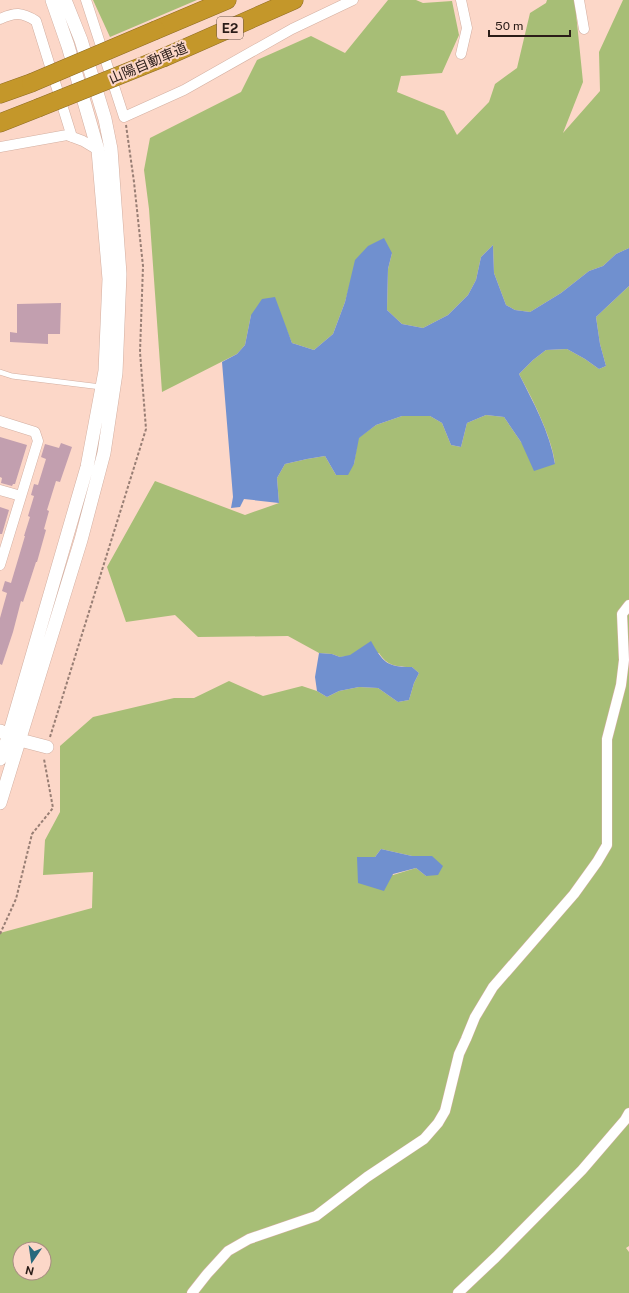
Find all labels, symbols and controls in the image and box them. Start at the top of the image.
scale bar [489,12,570,38]
road number: E2 [217,17,243,39]
text: 50 m [495,19,523,33]
street label: 山陽自動車道 [106,39,190,87]
north arrow [12,1241,52,1281]
text: N [24,1264,35,1278]

